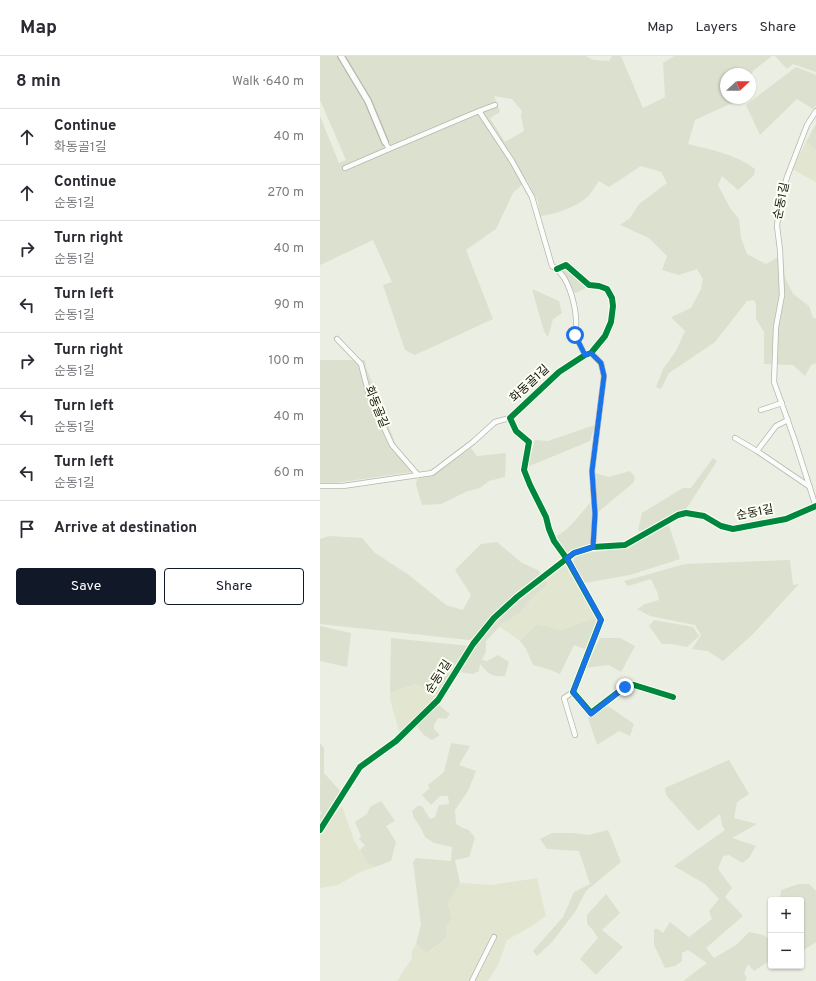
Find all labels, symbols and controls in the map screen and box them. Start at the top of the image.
text: Map [20,16,57,40]
text: Map [647,19,673,36]
text: Layers [695,19,737,36]
text: Share [759,19,796,36]
north arrow [720,68,756,104]
text: 8 min [16,71,61,93]
text: Walk · 640 m [232,74,304,90]
text: Continue [54,117,116,136]
icon: ahead [16,126,38,148]
text: 40 m [274,129,304,145]
text: 화동골1길 [54,140,107,156]
text: Continue [54,173,116,192]
street label: 순동1길 [770,181,794,221]
icon: ahead [16,182,38,204]
text: 270 m [267,185,304,201]
text: 순동1길 [54,196,95,212]
text: Turn right [54,229,123,248]
icon: right [16,238,38,260]
text: 40 m [274,241,304,257]
text: 순동1길 [54,252,95,268]
text: Turn left [54,285,114,304]
icon: left [16,294,38,316]
text: 90 m [274,297,304,313]
text: 순동1길 [54,308,95,324]
route start [566,326,584,344]
text: Turn right [54,341,123,360]
icon: right [16,350,38,372]
text: 100 m [268,353,304,369]
street label: 화동골1길 [507,362,553,406]
text: 순동1길 [54,364,95,380]
street label: 화동골길 [360,384,392,430]
text: Turn left [54,397,114,416]
icon: left [16,406,38,428]
text: 40 m [274,409,304,425]
text: 순동1길 [54,420,95,436]
text: Turn left [54,453,114,472]
icon: left [16,462,38,484]
text: 60 m [274,465,304,481]
text: 순동1길 [54,476,95,492]
street label: 순동1길 [735,502,775,524]
icon: arrive [16,518,38,540]
text: Arrive at destination [54,519,197,538]
button: Save [16,568,156,605]
button: Share [164,568,304,605]
street label: 순동1길 [422,657,456,697]
route end [616,678,634,696]
map controls [768,897,804,969]
button: + [768,897,804,933]
button: − [768,933,804,969]

